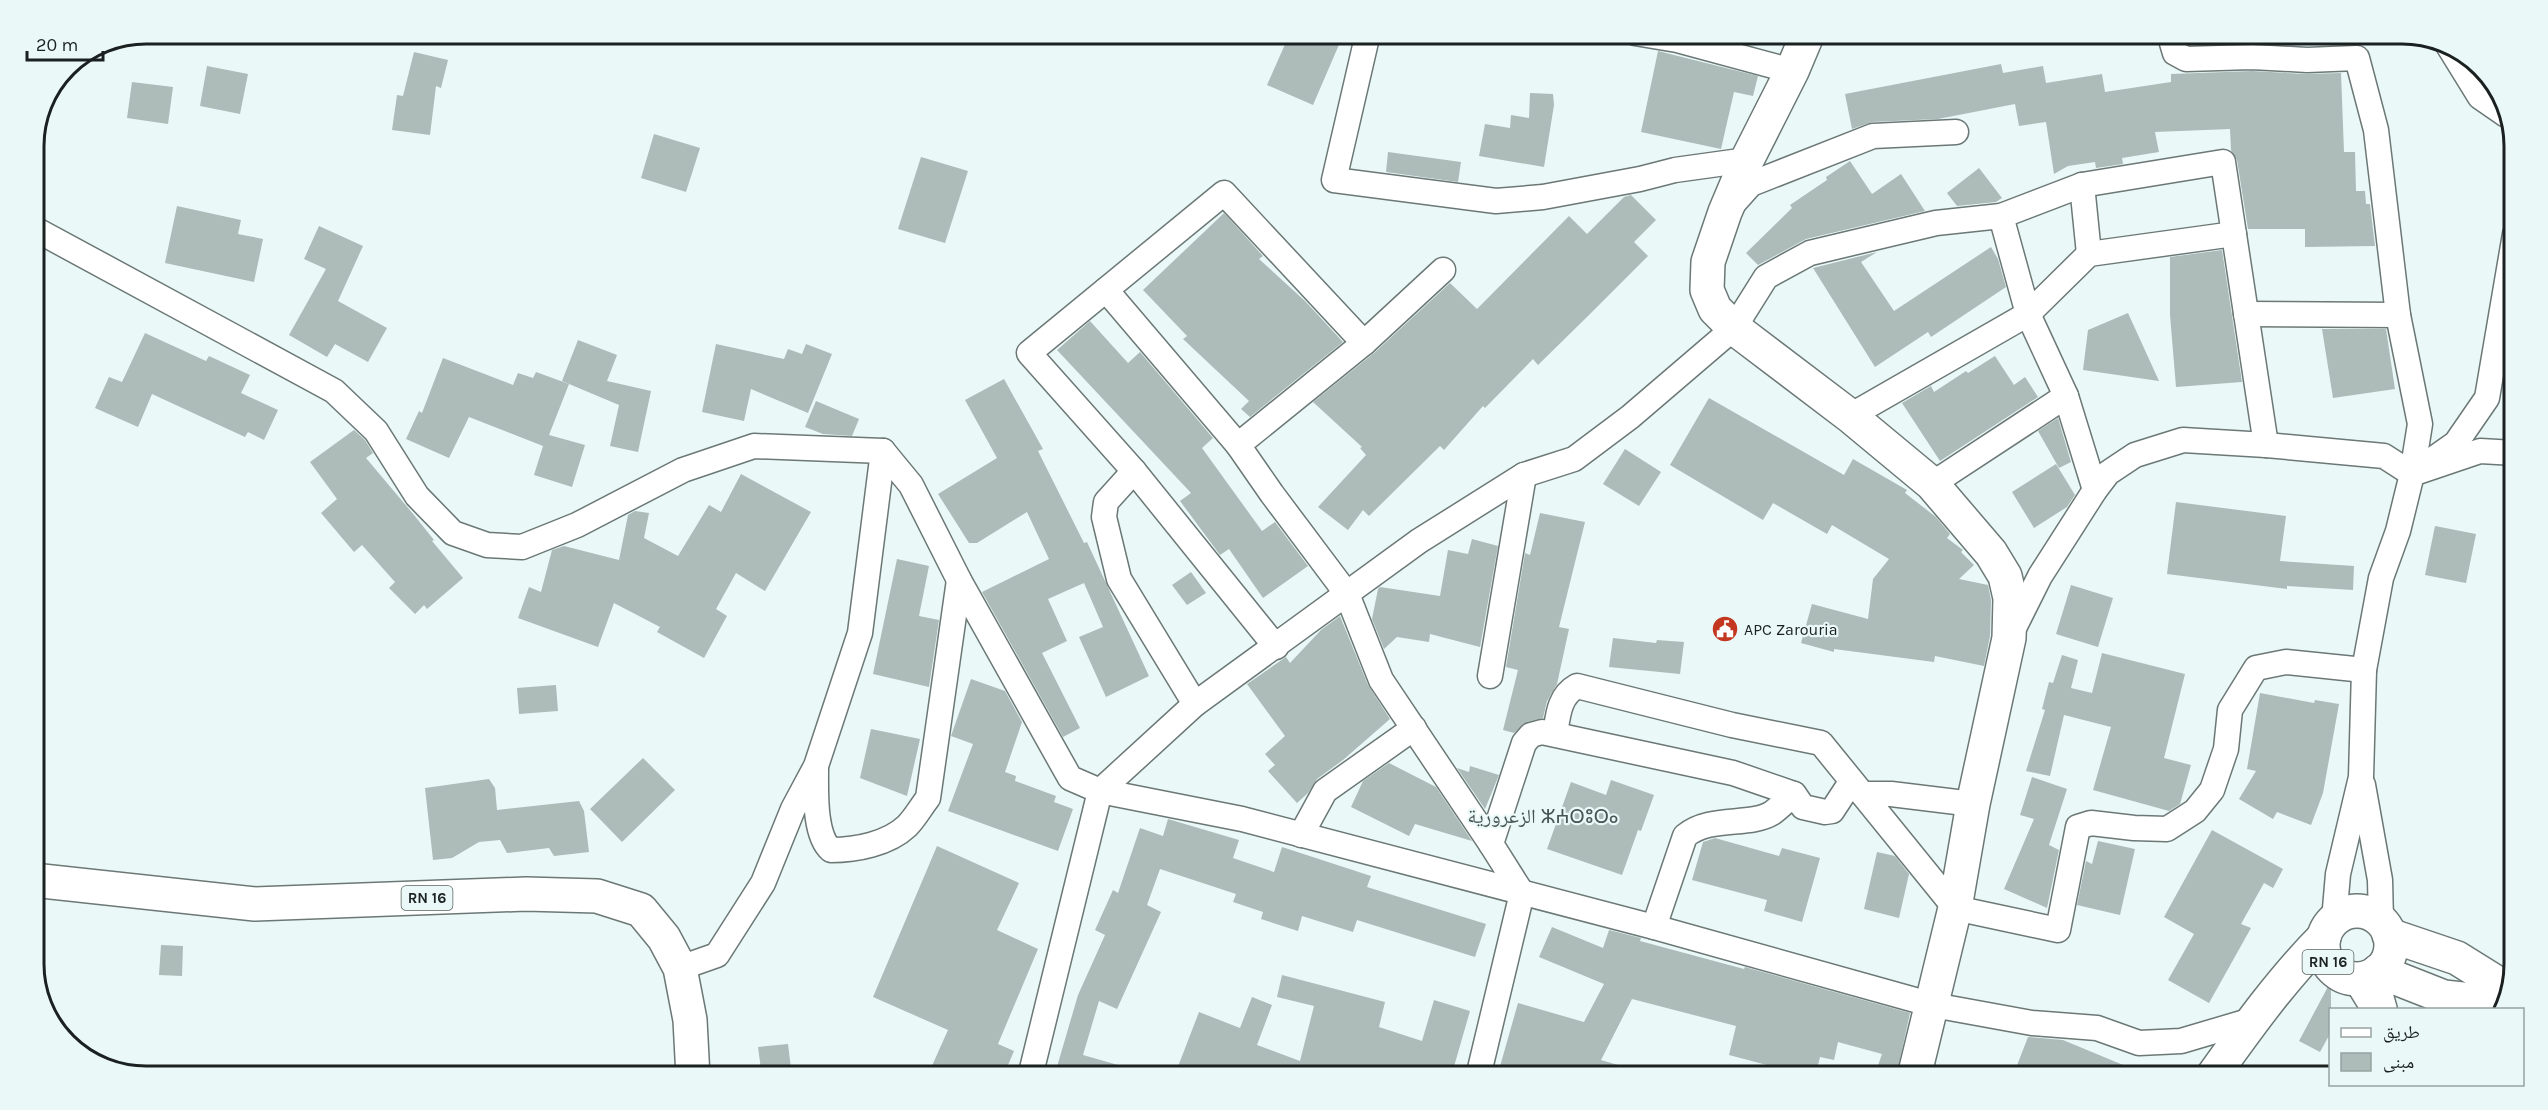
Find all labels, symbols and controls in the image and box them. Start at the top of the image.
scale bar [27,24,104,62]
text: 20 m [36,34,78,56]
public building icon: APC Zarouria [1710,614,1740,644]
place label: APC Zarouria [1744,620,1838,639]
district label: الزعرورية ⵣⵄⵔⵓⵔⴰ [1468,805,1618,828]
road number: RN 16 [402,886,452,910]
road number: RN 16 [2302,950,2354,974]
legend [2329,1008,2524,1086]
text: طريق [2383,1021,2420,1043]
text: مبنى [2383,1051,2414,1073]

